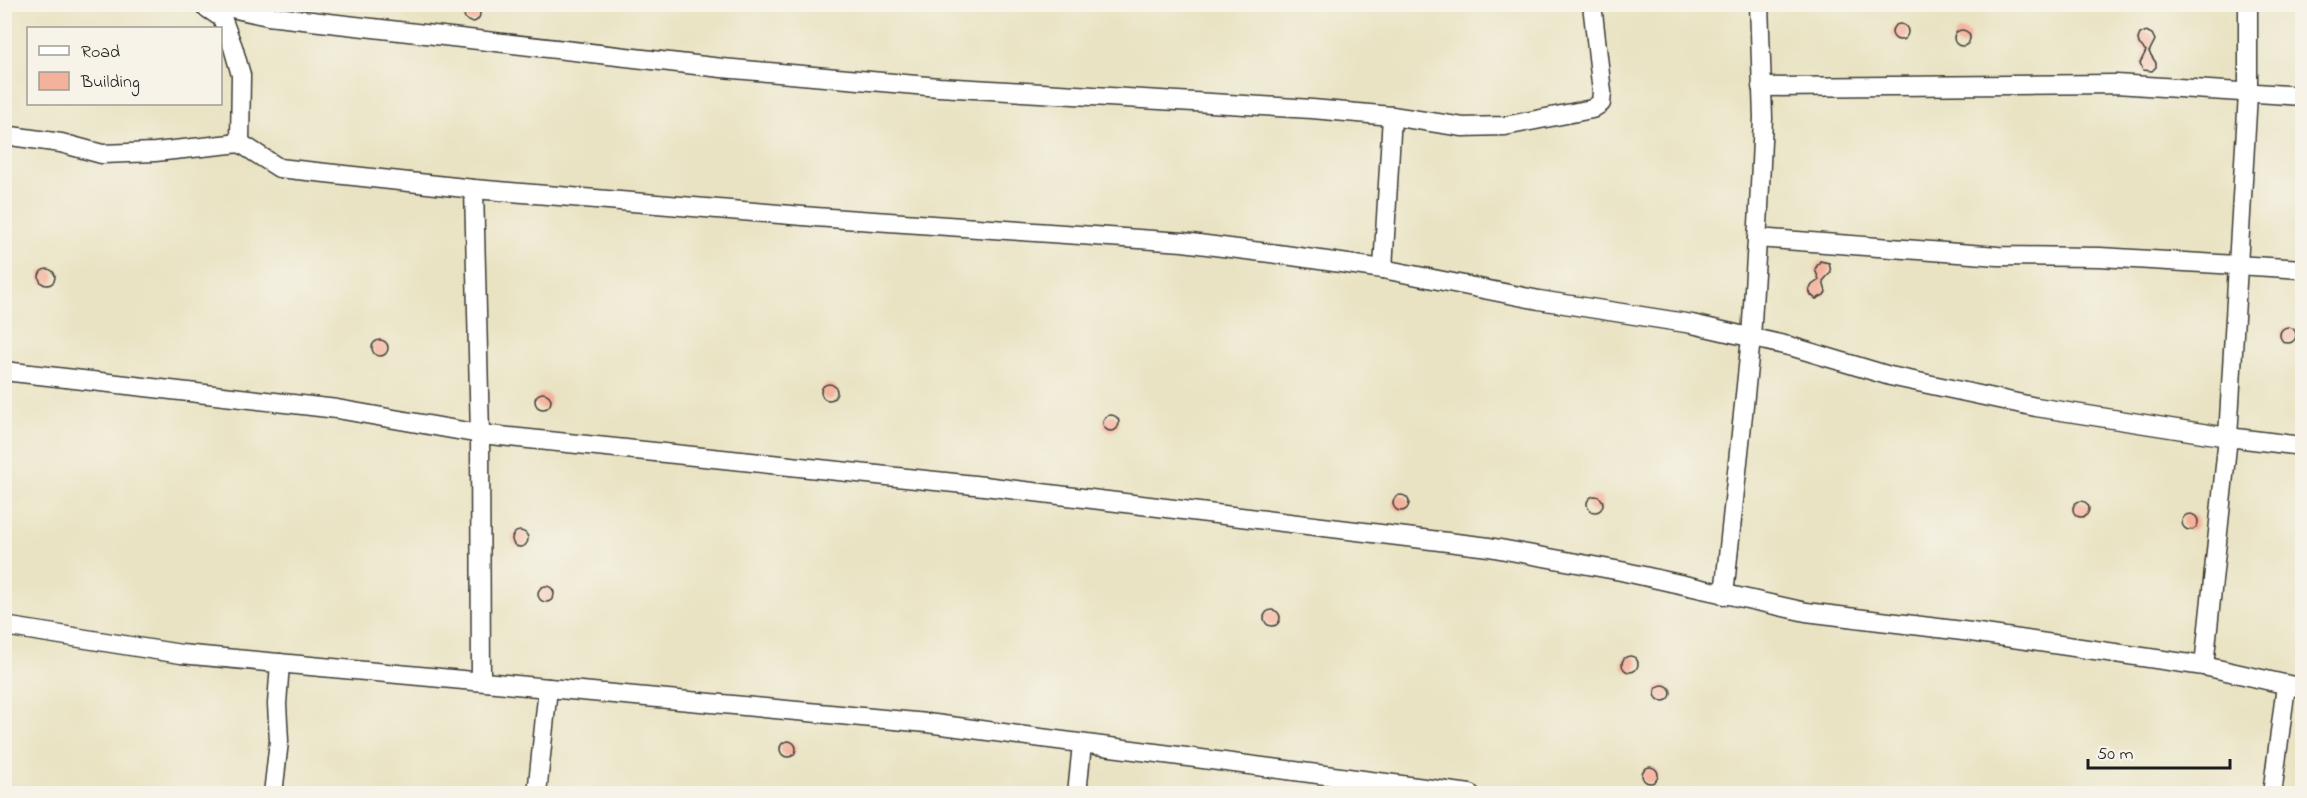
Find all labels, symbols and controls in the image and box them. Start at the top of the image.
legend [27,27,222,105]
text: Road [81,40,120,66]
text: Building [80,70,140,97]
scale bar [2088,732,2230,770]
text: 50 m [2097,742,2134,768]

